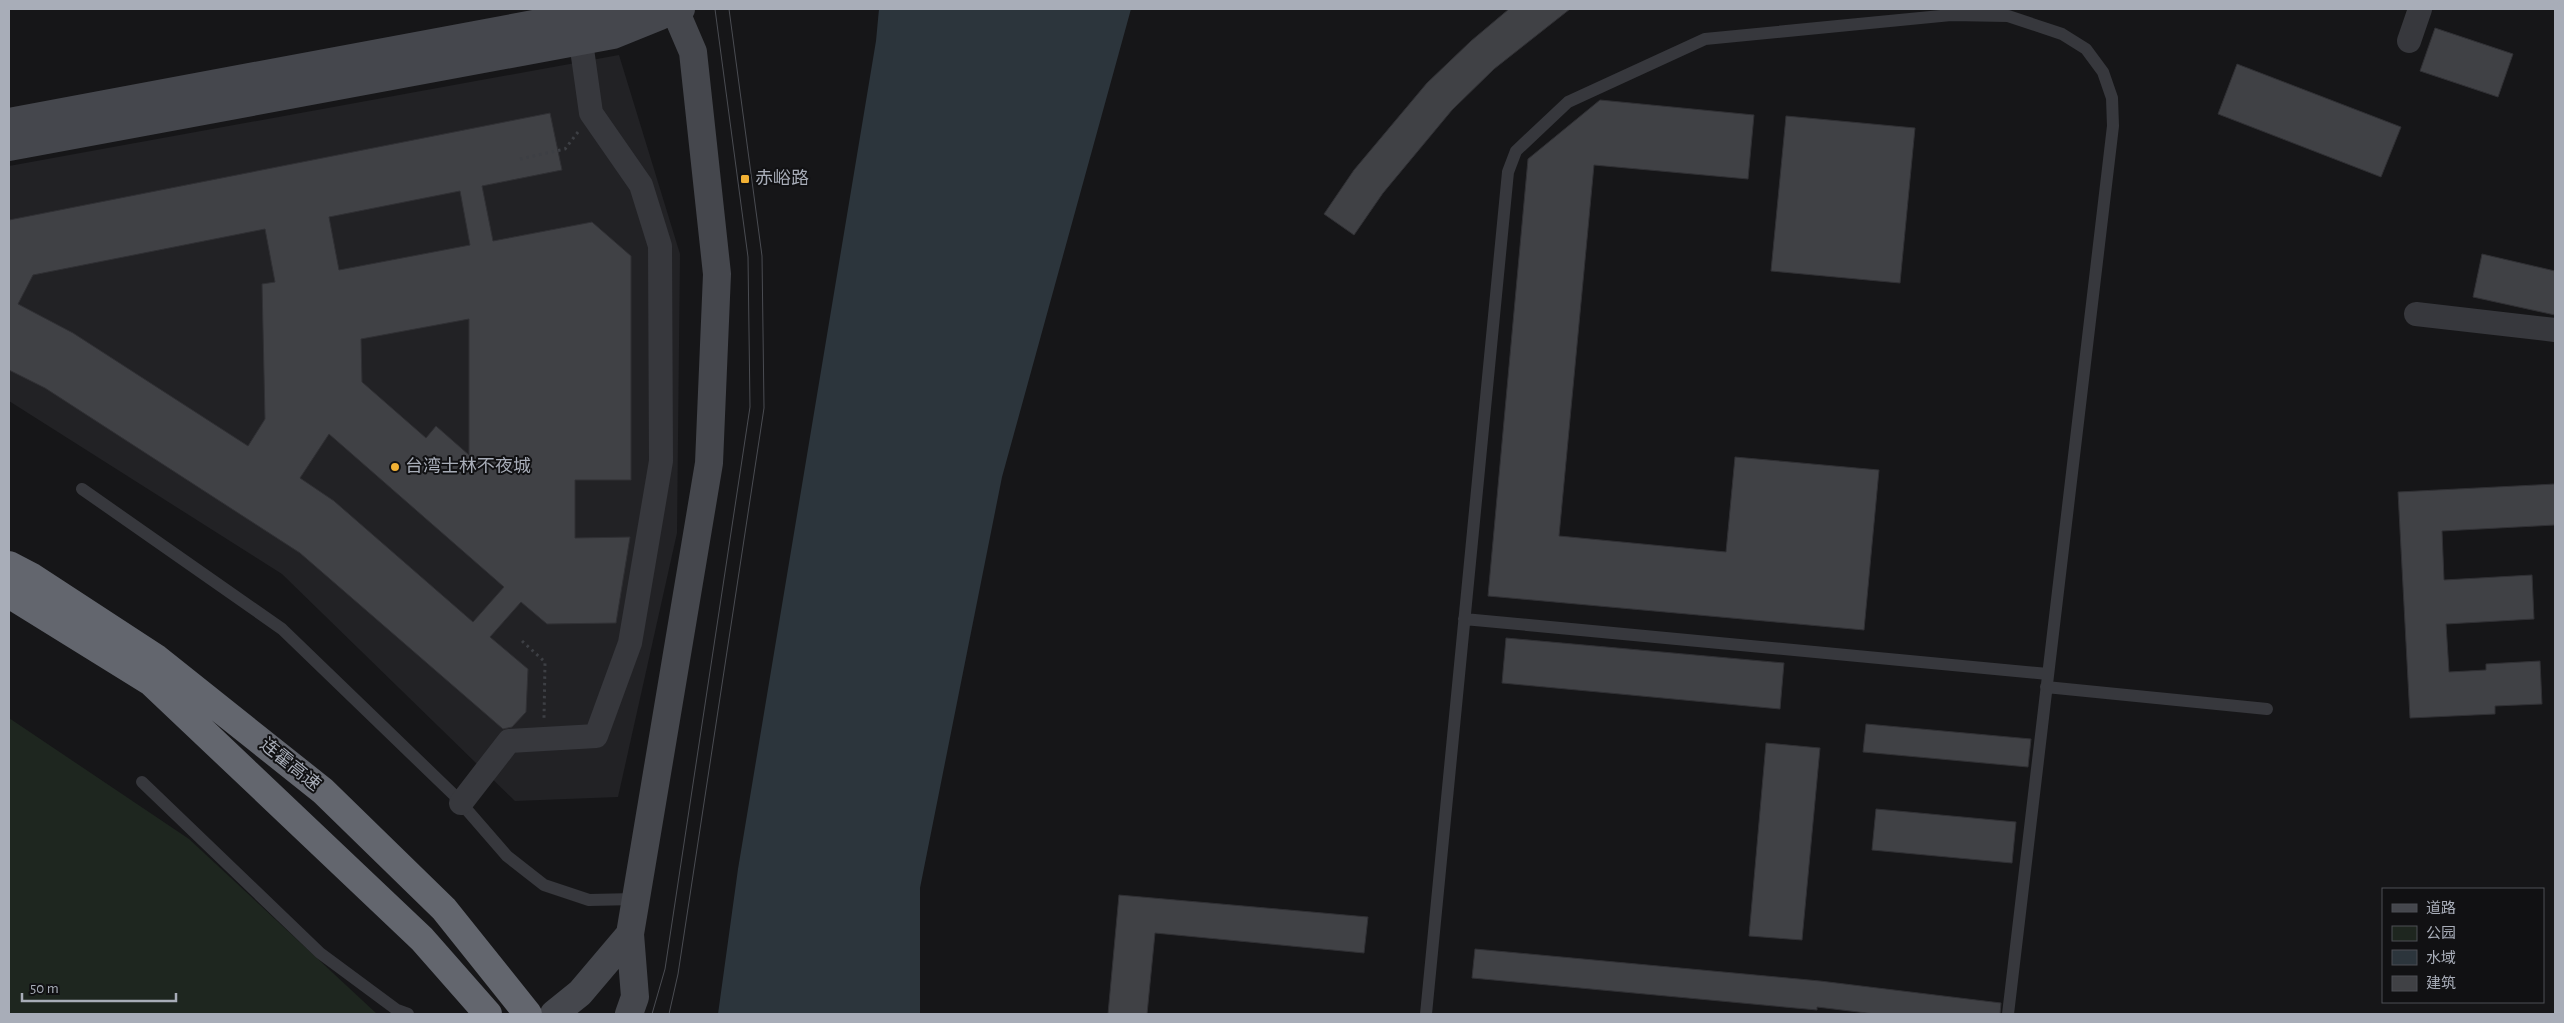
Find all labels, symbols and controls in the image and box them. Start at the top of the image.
place label: 赤峪路 [755,168,809,188]
marker: 赤峪路 [739,173,751,185]
place label: 台湾士林不夜城 [405,456,531,476]
marker: 台湾士林不夜城 [389,461,401,473]
street label: 连霍高速 [256,734,325,795]
legend [2382,888,2544,1003]
text: 道路 [2426,900,2456,916]
text: 公园 [2426,925,2456,941]
text: 水域 [2426,950,2456,966]
scale bar [22,970,176,1002]
text: 建筑 [2426,975,2456,991]
text: 50 m [30,981,59,996]

